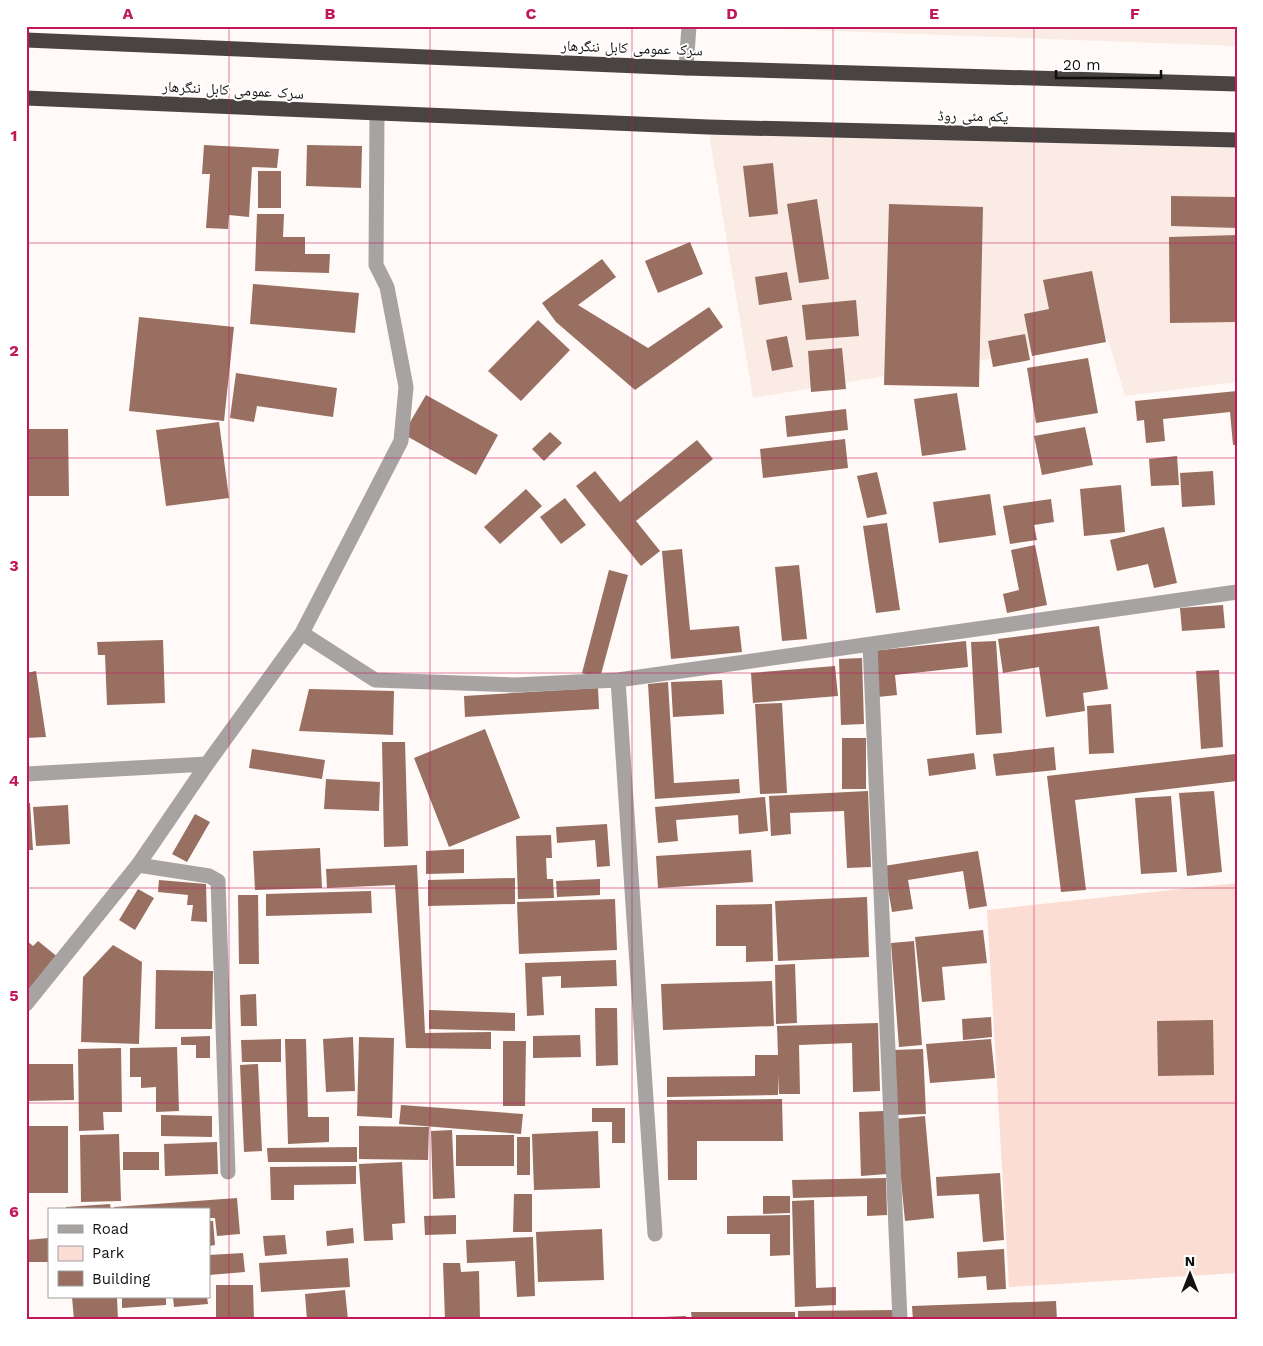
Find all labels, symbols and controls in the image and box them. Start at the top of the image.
text: A [123,4,134,23]
text: B [325,4,336,23]
text: C [526,4,537,23]
text: D [726,4,738,23]
text: E [929,4,939,23]
text: F [1130,4,1140,23]
street label: سرک عمومی کابل ننگرهار [560,36,703,60]
scale bar [1056,48,1160,80]
text: 20 m [1063,56,1101,74]
street label: سرک عمومی کابل ننگرهار [161,77,304,104]
street label: یکم مئی روڈ [937,106,1009,127]
text: 1 [11,126,17,145]
text: 2 [9,341,19,360]
text: 3 [9,556,19,575]
text: 4 [9,771,19,790]
text: 5 [9,986,19,1005]
text: 6 [9,1202,19,1221]
legend [48,1208,210,1298]
text: Road [92,1220,129,1238]
text: Park [92,1244,125,1262]
north arrow [1166,1248,1216,1298]
text: N [1185,1253,1195,1269]
text: Building [92,1270,150,1288]

